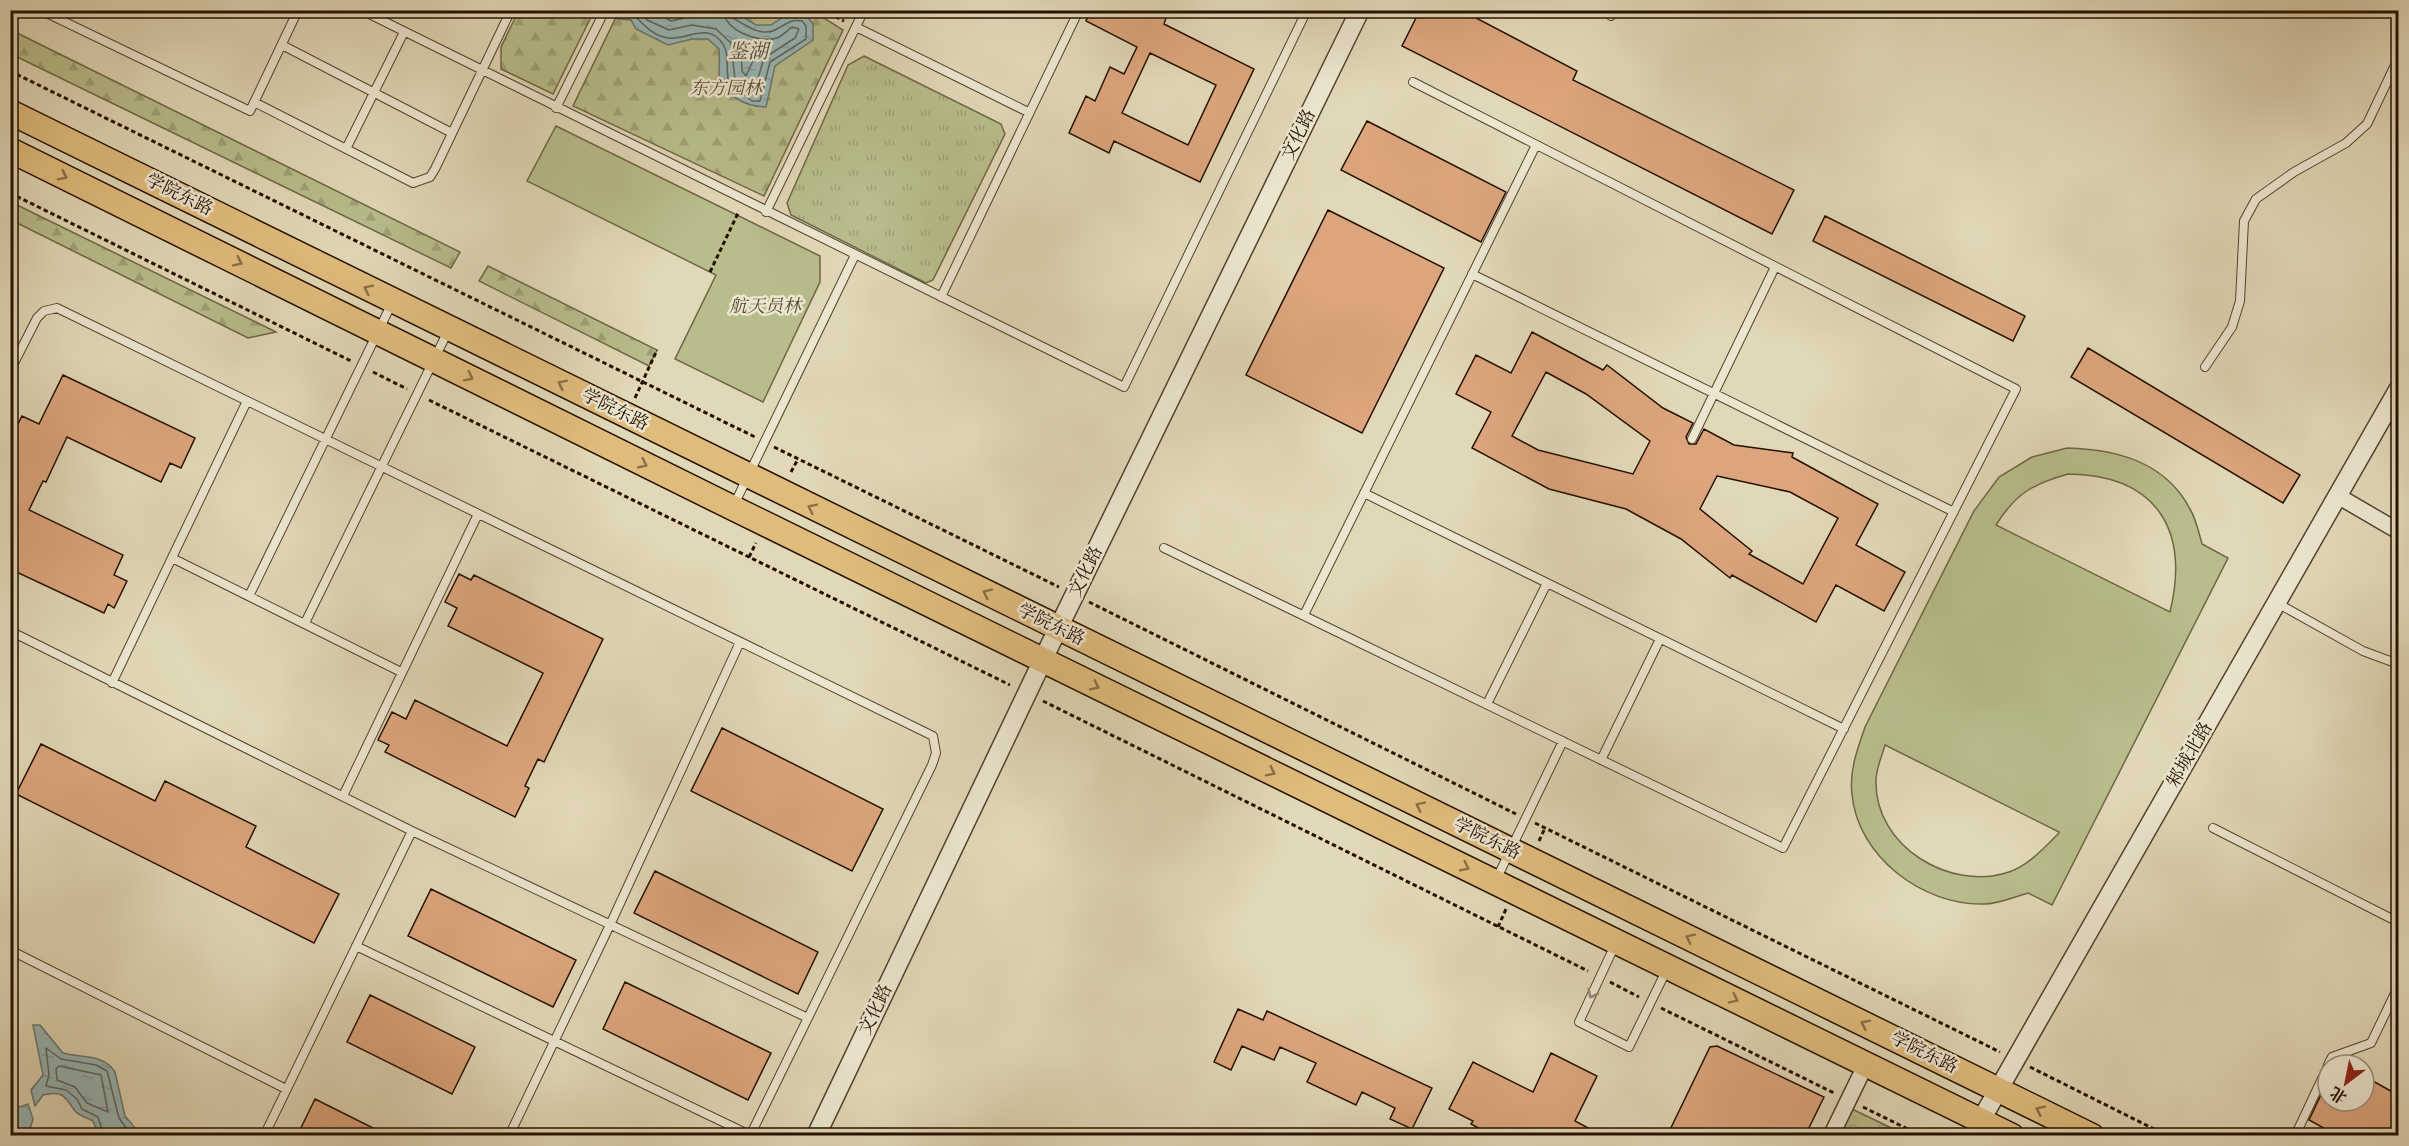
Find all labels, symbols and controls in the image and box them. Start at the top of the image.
water label: 鉴湖 [728,41,771,63]
park label: 东方园林 [690,78,765,98]
street label: 文化路 [1277,106,1319,163]
one-way arrow [57,168,68,180]
street label: 学院东路 [143,169,216,219]
one-way arrow [231,255,242,266]
one-way arrow [364,285,374,296]
park label: 航天员林 [729,296,804,316]
one-way arrow [462,369,473,381]
one-way arrow [557,380,568,392]
street label: 学院东路 [579,384,652,434]
one-way arrow [637,456,648,468]
one-way arrow [807,503,818,515]
street label: 文化路 [1064,543,1106,600]
one-way arrow [983,589,994,601]
street label: 学院东路 [1015,599,1088,649]
one-way arrow [1089,679,1100,691]
street label: 邾城北路 [2162,718,2216,791]
one-way arrow [1264,765,1275,776]
one-way arrow [1416,802,1427,813]
street label: 学院东路 [1451,813,1524,863]
one-way arrow [1458,859,1469,871]
one-way arrow [1685,934,1696,945]
street label: 文化路 [855,981,896,1038]
one-way arrow [1588,988,1600,999]
one-way arrow [1728,991,1739,1003]
one-way arrow [1860,1019,1871,1031]
street label: 学院东路 [1888,1027,1961,1077]
north arrow [2316,1053,2376,1113]
text: 北 [2327,1083,2350,1107]
one-way arrow [2035,1105,2046,1117]

